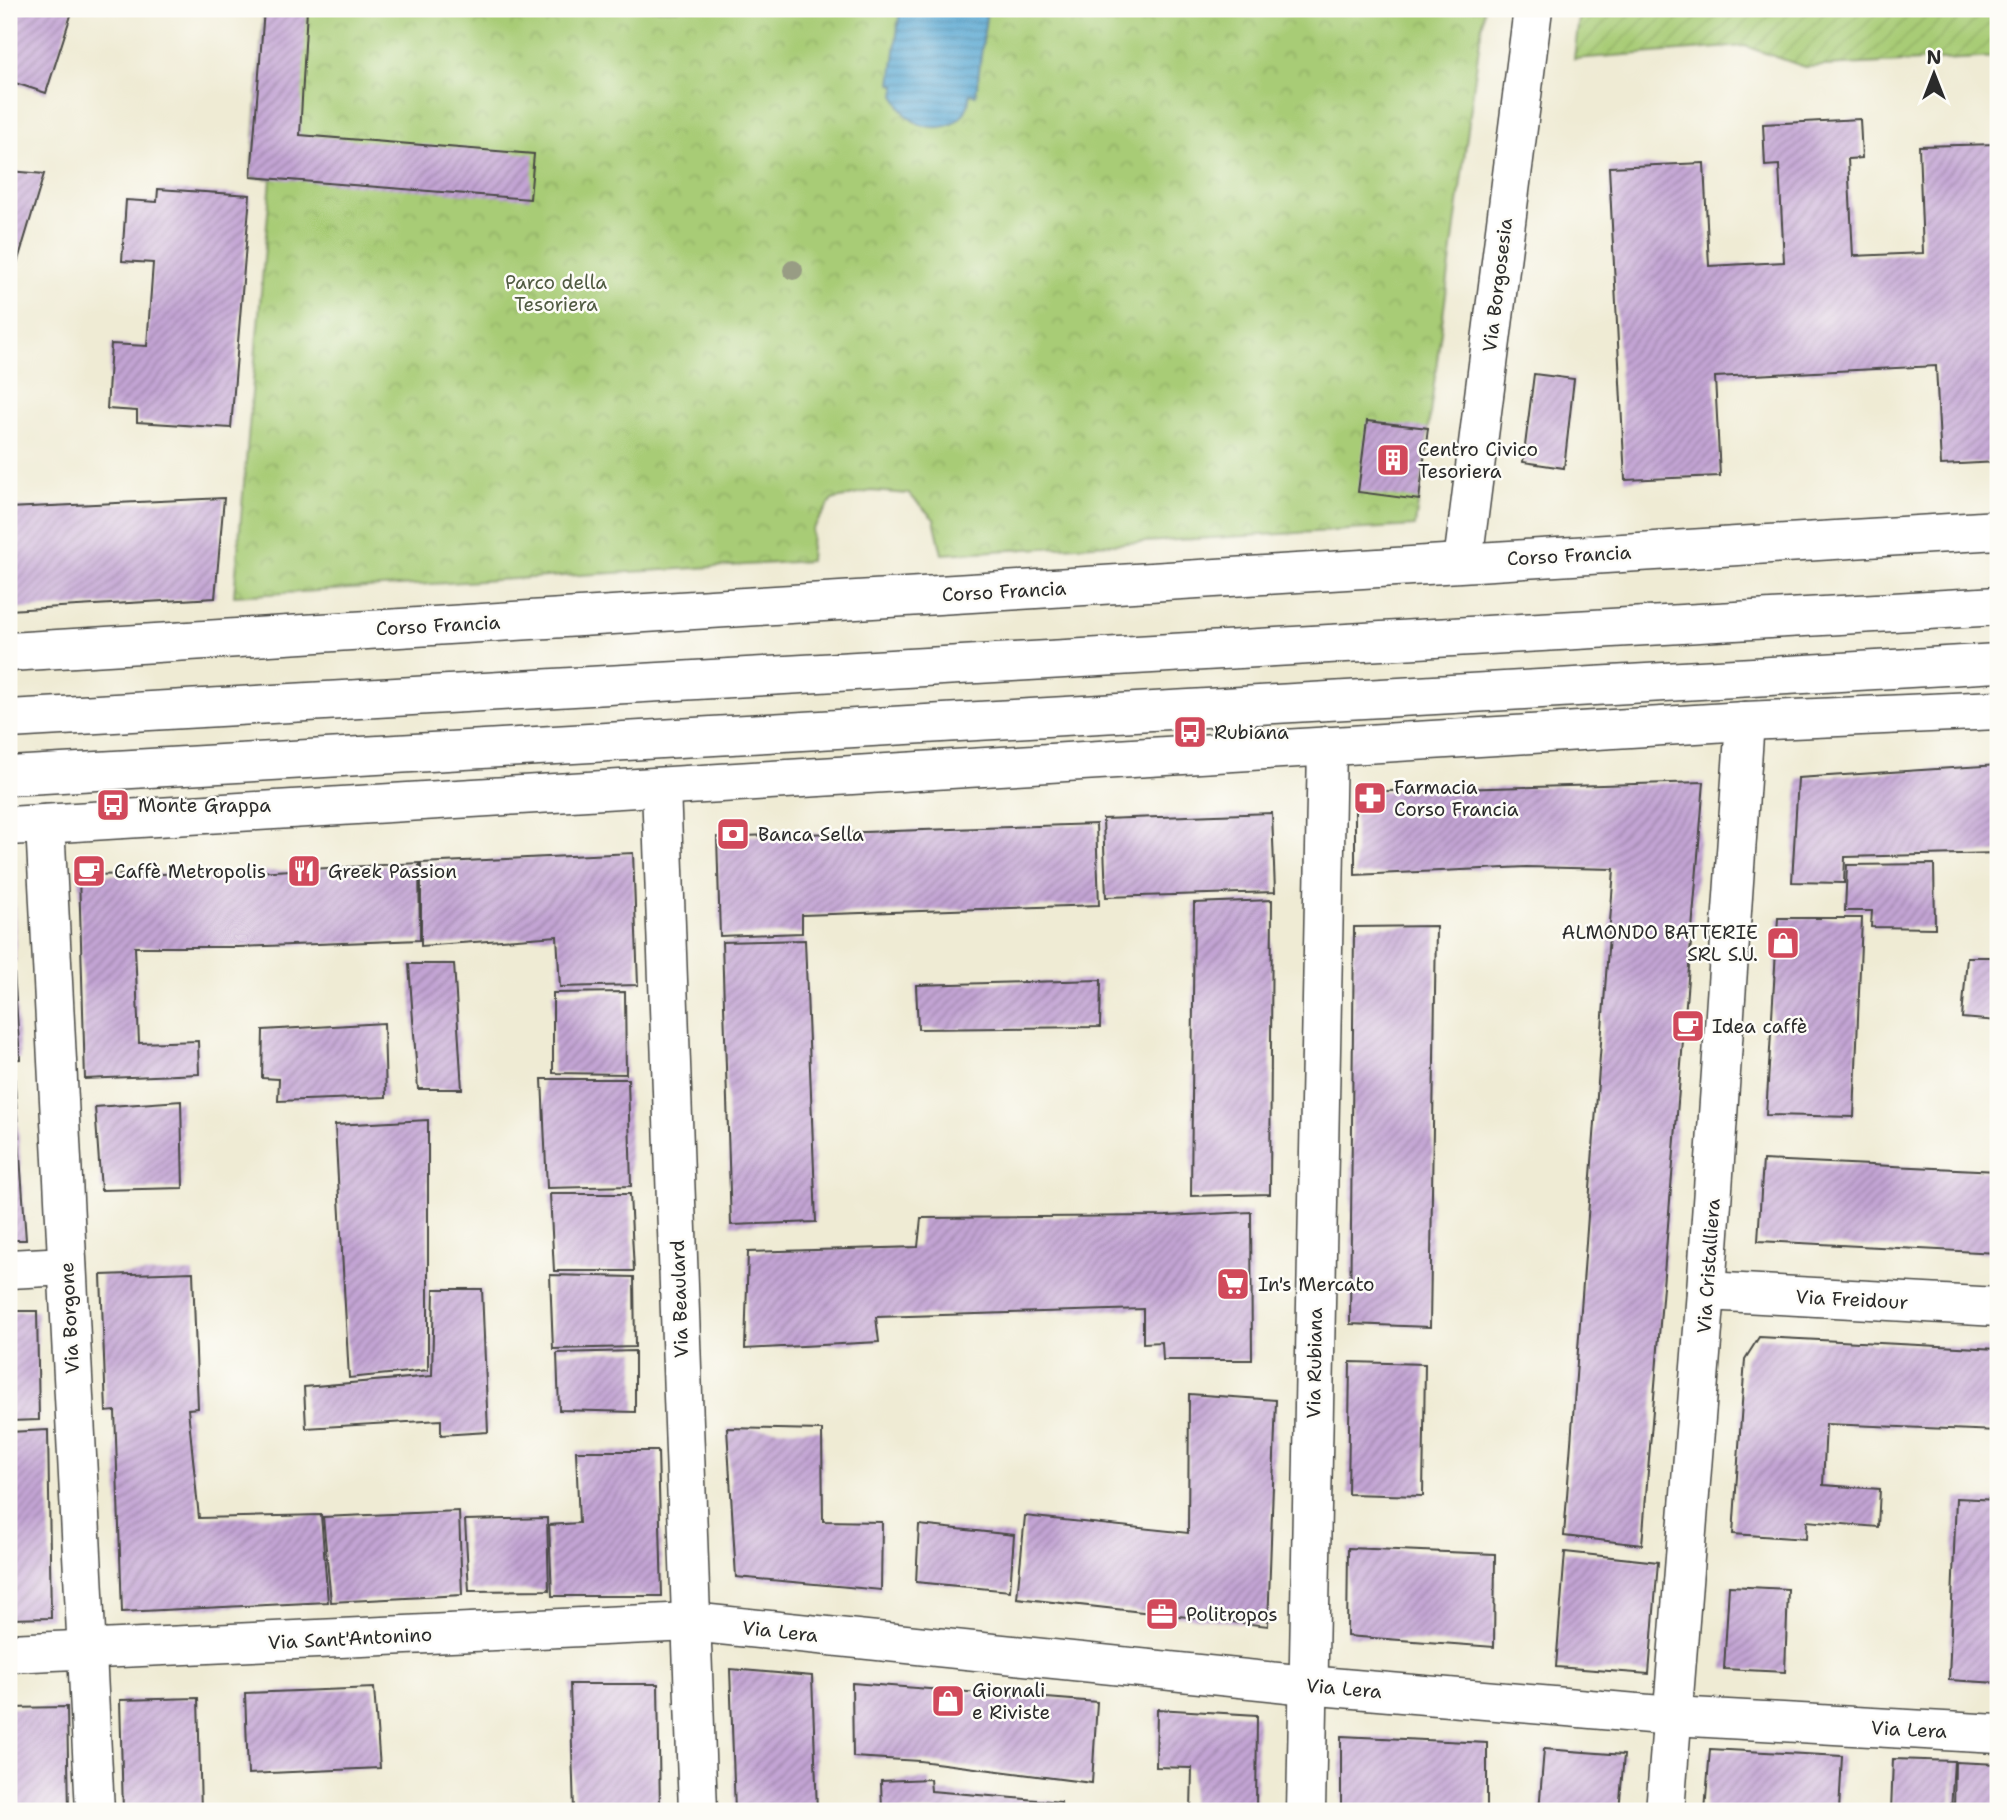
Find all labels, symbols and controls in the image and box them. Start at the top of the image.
north arrow [1898,38,1968,108]
text: N [1926,45,1942,70]
street label: Via Borgosesia [1477,216,1518,354]
park label: Parco della Tesoriera [505,270,607,317]
place label: Centro Civico Tesoriera [1418,437,1538,484]
building icon: Centro Civico Tesoriera [1374,441,1412,479]
street label: Corso Francia [1506,540,1632,571]
street label: Corso Francia [941,576,1067,607]
street label: Corso Francia [375,610,501,641]
bus stop icon: Rubiana [1171,713,1209,751]
place label: Rubiana [1214,720,1289,745]
place label: Farmacia Corso Francia [1394,775,1519,822]
pharmacy icon: Farmacia Corso Francia [1351,779,1389,817]
bus stop icon: Monte Grappa [94,786,132,824]
place label: Monte Grappa [138,793,271,818]
bank icon: Banca Sella [714,815,752,853]
place label: Banca Sella [758,822,864,847]
cafe icon: Caffè Metropolis [70,852,108,890]
restaurant icon: Greek Passion [285,852,323,890]
place label: Caffè Metropolis [114,859,266,884]
place label: Greek Passion [328,859,457,884]
place label: ALMONDO BATTERIE SRL S.U. [1562,920,1758,967]
shop icon: ALMONDO BATTERIE SRL S.U. [1764,924,1802,962]
cafe icon: Idea caffè [1669,1007,1707,1045]
place label: Idea caffè [1712,1014,1808,1039]
street label: Via Cristalliera [1691,1197,1726,1334]
street label: Via Beaulard [665,1240,694,1358]
street label: Via Borgone [54,1261,85,1375]
supermarket icon: In's Mercato [1214,1265,1252,1303]
place label: In's Mercato [1258,1272,1375,1297]
street label: Via Freidour [1795,1284,1909,1315]
street label: Via Rubiana [1301,1307,1328,1419]
office icon: Politropos [1143,1595,1181,1633]
place label: Politropos [1186,1602,1278,1627]
street label: Via Lera [741,1615,819,1648]
street label: Via Sant'Antonino [267,1622,433,1655]
street label: Via Lera [1305,1673,1383,1704]
place label: Giornali e Riviste [972,1678,1050,1725]
shop icon: Giornali e Riviste [929,1682,967,1720]
street label: Via Lera [1870,1715,1948,1744]

